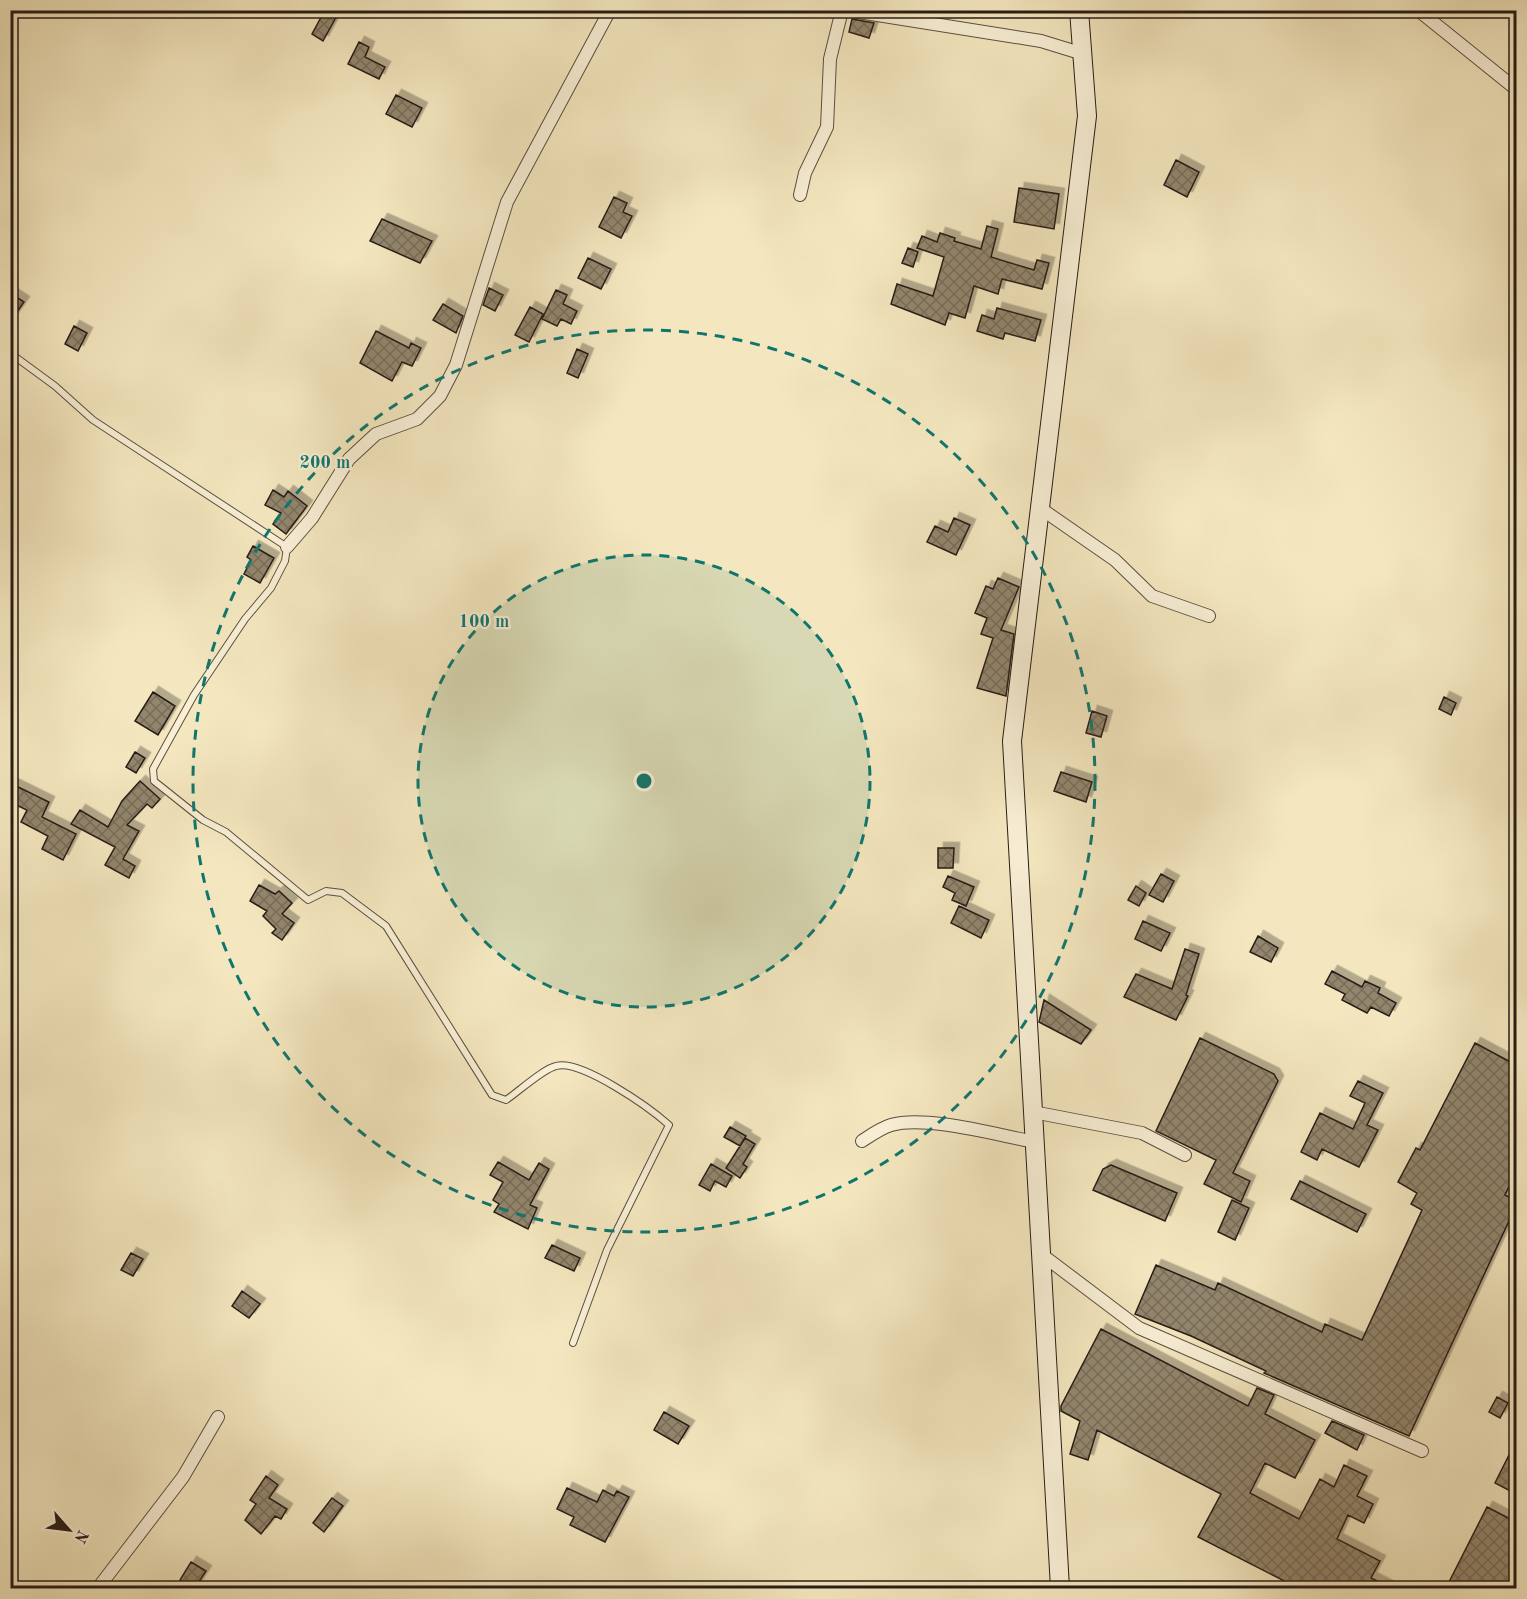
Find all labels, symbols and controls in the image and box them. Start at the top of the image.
text: 200 m [300,454,350,472]
text: 100 m [459,613,509,631]
centre of rings [634,771,654,791]
north arrow [39,1500,99,1560]
text: N [70,1527,90,1546]

